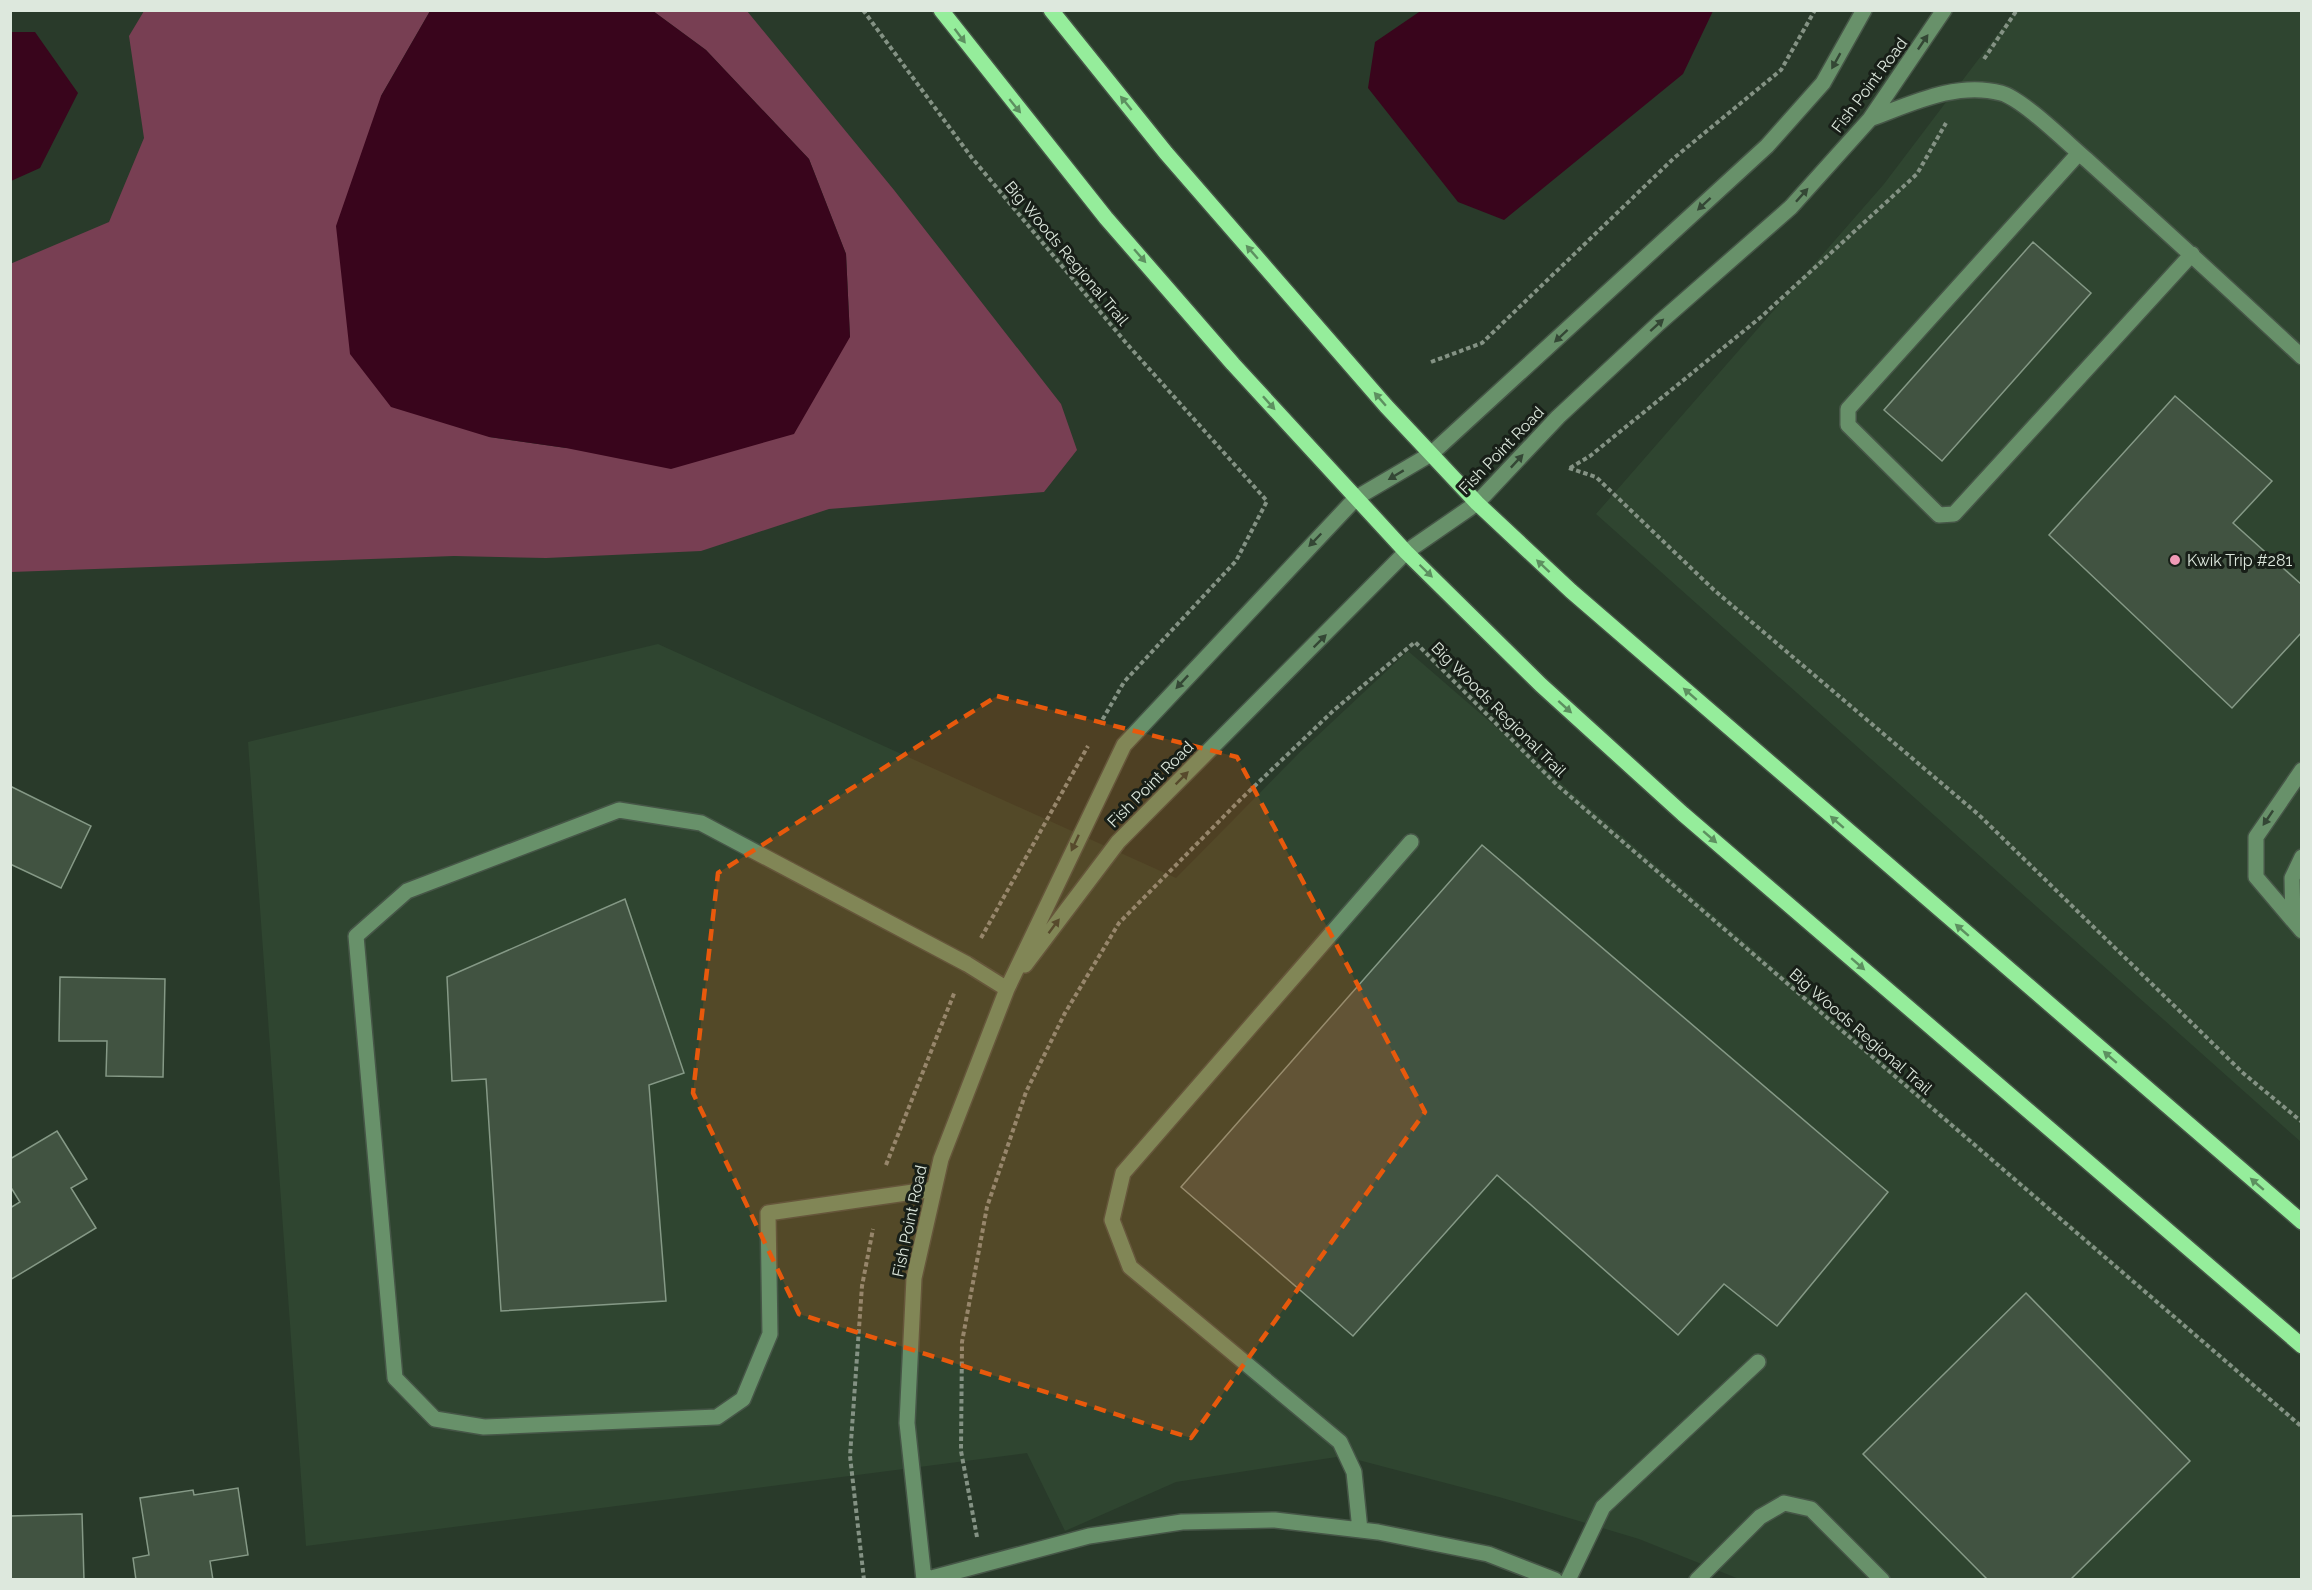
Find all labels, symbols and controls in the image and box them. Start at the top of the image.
one-way arrow [953,28,965,43]
street label: Fish Point Road [1828,34,1911,137]
one-way arrow [1917,35,1929,51]
one-way arrow [1831,53,1841,70]
one-way arrow [1119,95,1132,111]
one-way arrow [1009,98,1022,114]
street label: Big Woods Regional Trail [1001,177,1133,330]
one-way arrow [1795,188,1808,203]
one-way arrow [1697,197,1712,210]
one-way arrow [1245,244,1258,260]
one-way arrow [1133,248,1146,264]
one-way arrow [1649,319,1664,332]
one-way arrow [1554,329,1568,343]
one-way arrow [1374,392,1387,407]
one-way arrow [1261,395,1275,409]
street label: Fish Point Road [1455,403,1548,498]
one-way arrow [1510,453,1524,468]
one-way arrow [1387,470,1404,480]
one-way arrow [1308,532,1322,547]
place label: Kwik Trip #281 [2187,551,2292,570]
marker: Kwik Trip #281 [2168,553,2182,567]
one-way arrow [1536,560,1551,573]
one-way arrow [1418,564,1433,578]
one-way arrow [1312,634,1326,648]
street label: Big Woods Regional Trail [1427,638,1570,781]
one-way arrow [1175,675,1189,690]
one-way arrow [1682,688,1698,701]
one-way arrow [1558,700,1573,714]
street label: Fish Point Road [1103,737,1197,831]
one-way arrow [1174,772,1188,786]
one-way arrow [2263,810,2274,826]
one-way arrow [1830,816,1845,829]
one-way arrow [1702,830,1717,843]
one-way arrow [1071,835,1080,852]
one-way arrow [1048,918,1060,933]
one-way arrow [1954,923,1970,936]
one-way arrow [1850,958,1866,971]
street label: Big Woods Regional Trail [1786,964,1936,1099]
one-way arrow [2102,1050,2117,1064]
street label: Fish Point Road [888,1163,931,1279]
one-way arrow [2250,1178,2265,1191]

